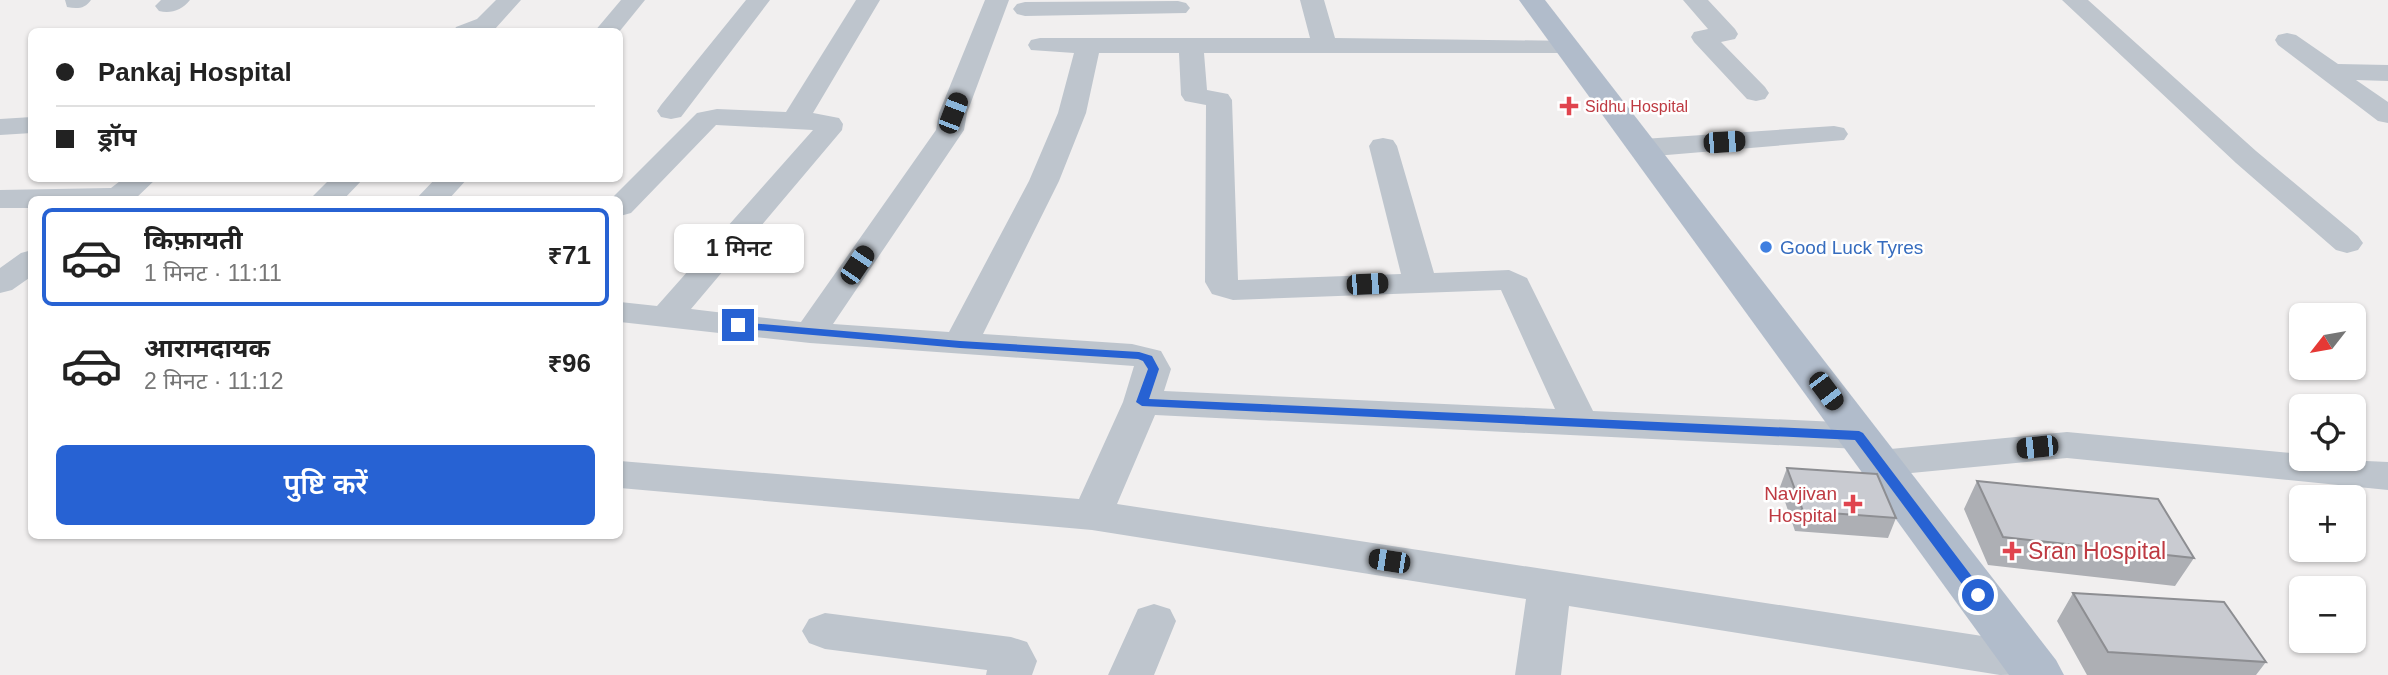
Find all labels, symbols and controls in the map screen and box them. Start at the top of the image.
text: Pankaj Hospital [98,57,292,87]
car [936,90,971,136]
marker: Sidhu Hospital [1559,96,1579,116]
place label: Sidhu Hospital [1585,98,1688,115]
text: ड्रॉप [98,122,136,152]
car [1703,130,1746,154]
callout: 1 मिनट [673,224,803,272]
text: किफ़ायती [144,225,243,255]
icon: car [60,226,123,289]
text: 1 मिनट [706,235,772,261]
place label: Good Luck Tyres [1780,237,1923,258]
marker: Good Luck Tyres [1758,239,1774,255]
text: ₹71 [547,240,591,270]
car [837,242,878,288]
text: 1 मिनट · 11:11 [144,260,282,286]
car [1346,272,1389,296]
north arrow [2289,303,2366,380]
map controls [2289,303,2366,653]
route end [722,309,754,341]
text: आरामदायक [144,333,270,363]
icon: car [60,334,123,397]
text: ₹96 [547,348,591,378]
text: 2 मिनट · 11:12 [144,368,284,394]
car [1805,368,1848,414]
button: locate [2289,394,2366,471]
car [2016,434,2059,460]
button: पुष्टि करें [56,445,595,525]
place label: Navjivan Hospital [1764,483,1837,526]
button: + [2289,485,2366,562]
marker: Navjivan Hospital [1843,494,1863,514]
place label: Sran Hospital [2028,538,2166,564]
marker: Sran Hospital [2002,541,2022,561]
car [1367,547,1412,575]
button: − [2289,576,2366,653]
route start [1962,579,1994,611]

